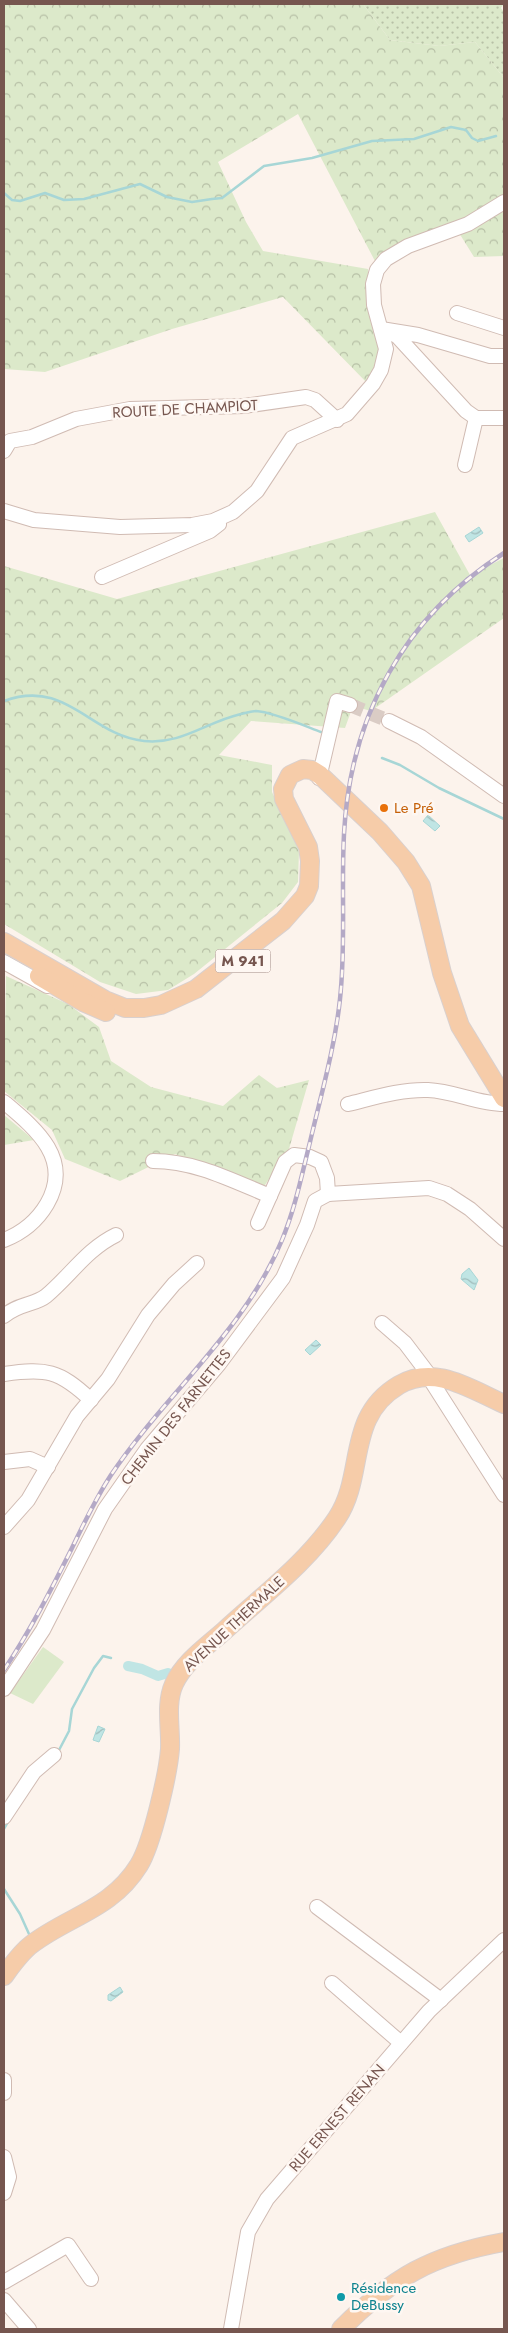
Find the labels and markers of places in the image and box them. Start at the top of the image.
place label: Le Pré [394,797,434,819]
marker: Le Pré [378,802,390,814]
place label: Résidence DeBussy [351,2277,416,2316]
marker: Résidence DeBussy [335,2291,347,2303]

